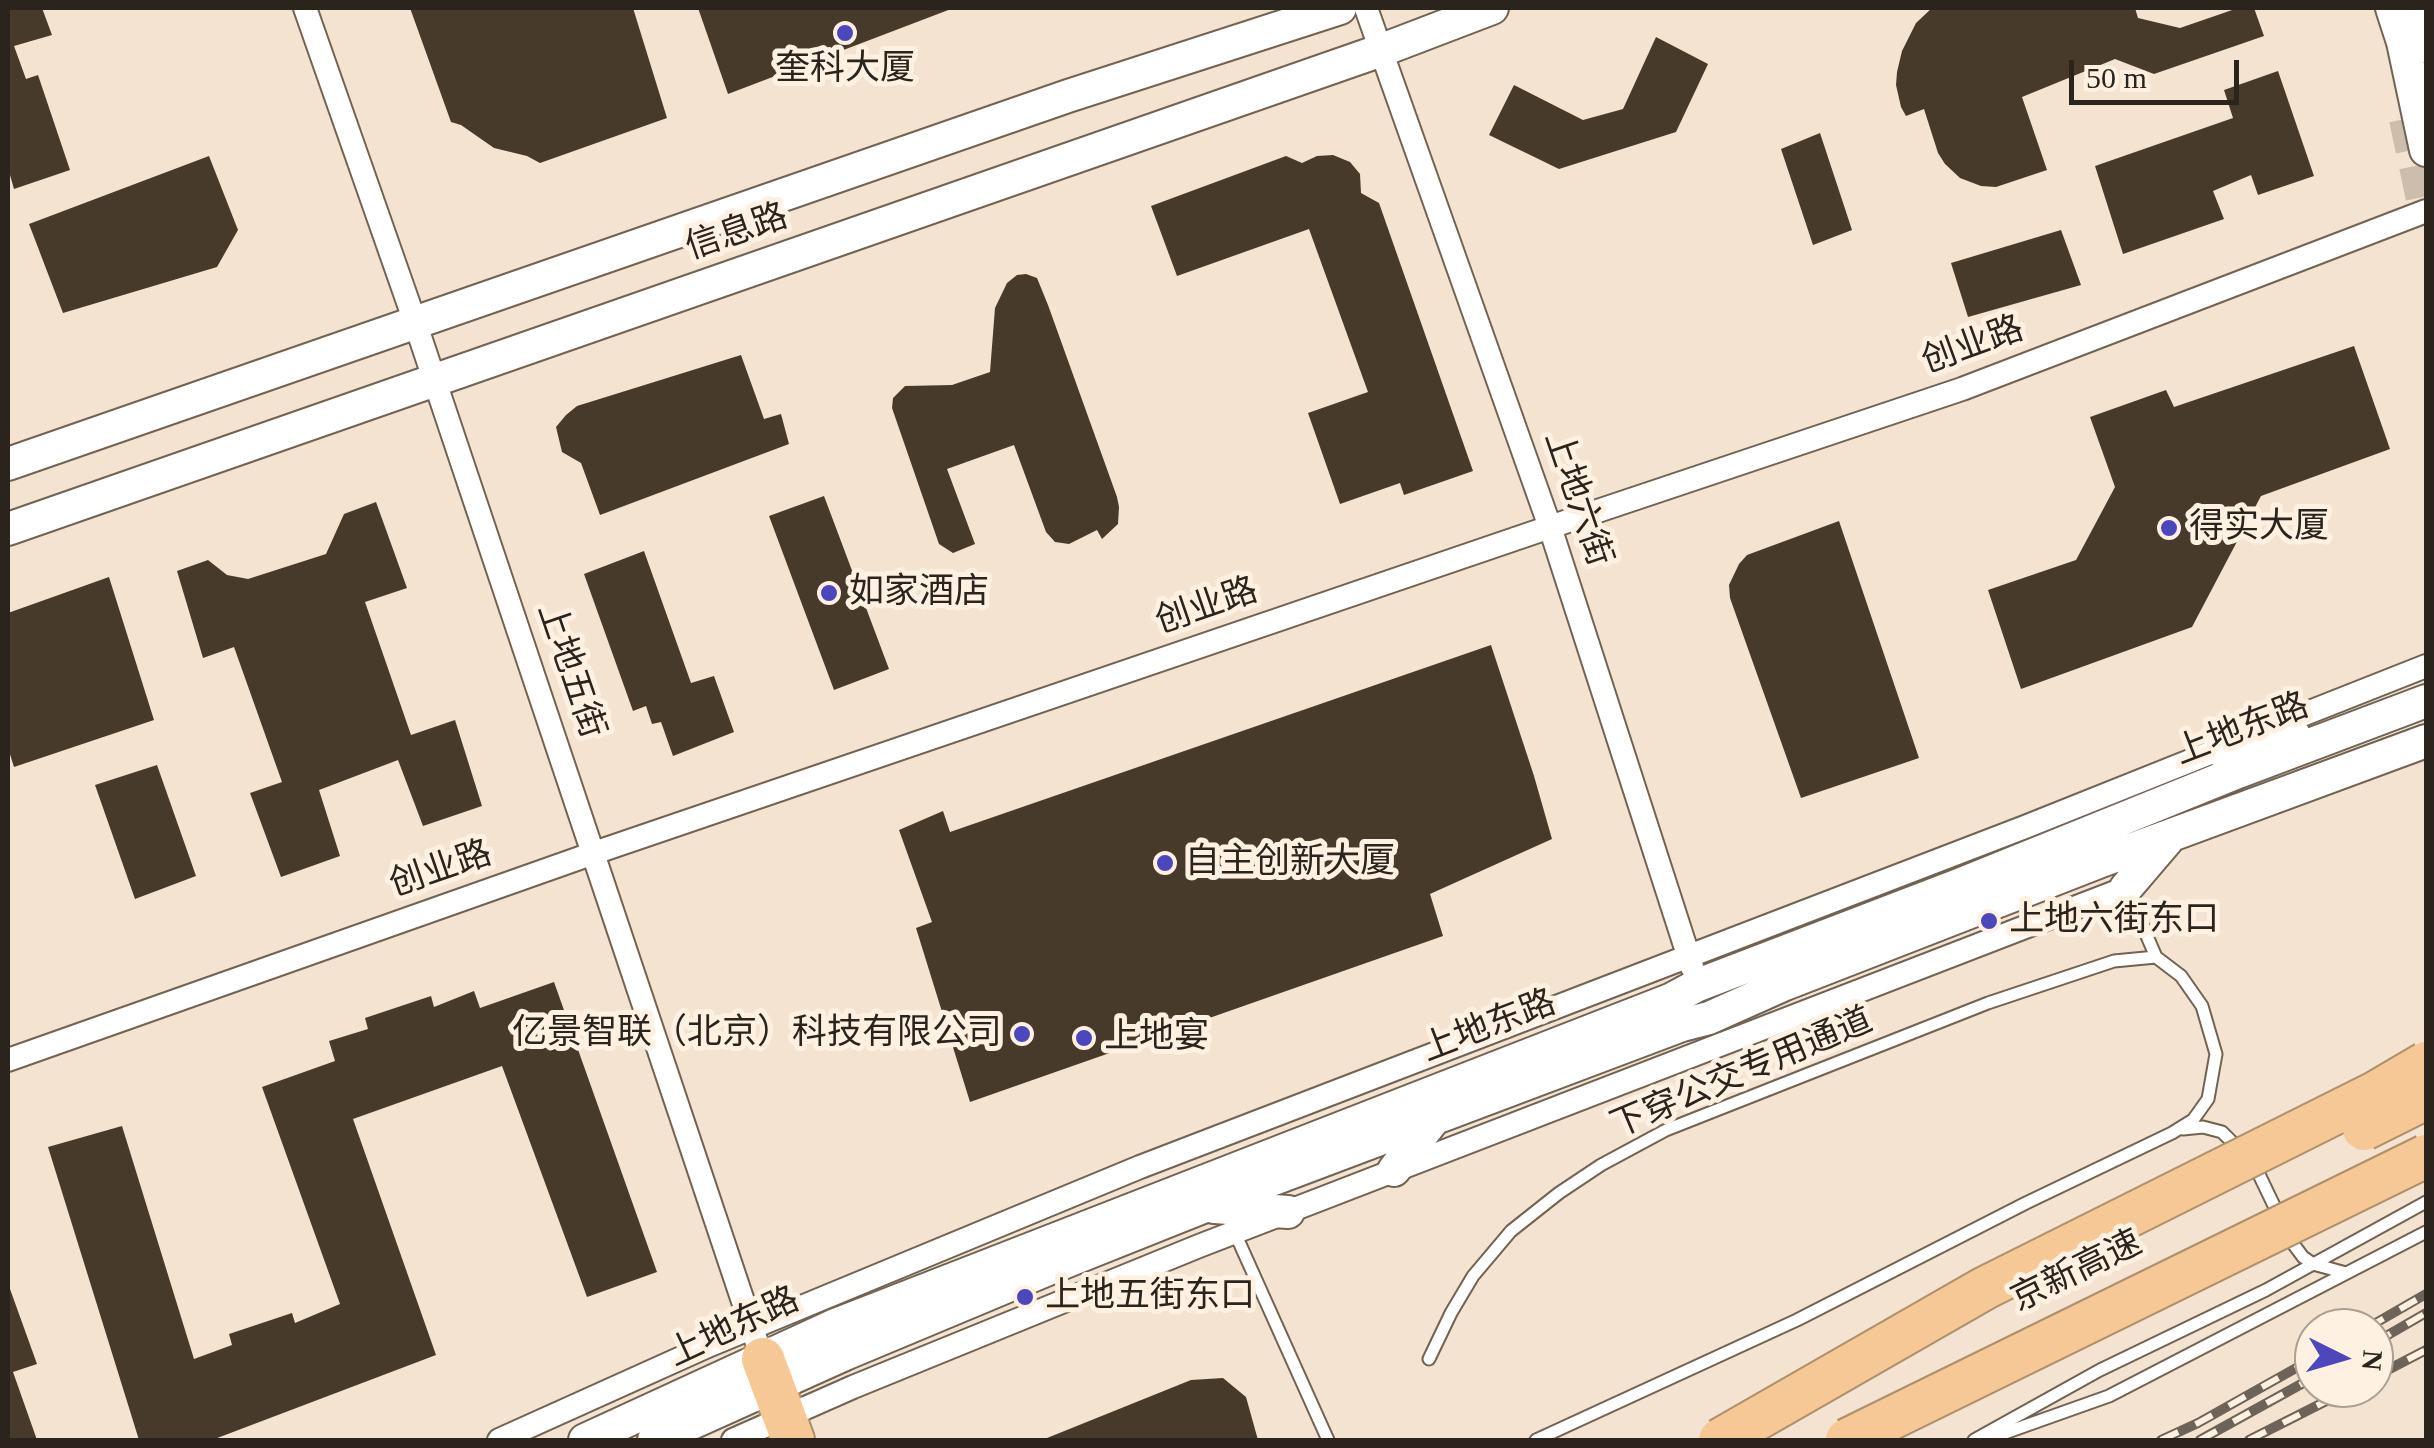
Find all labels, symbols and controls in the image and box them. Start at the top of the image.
marker: 奎科大厦 [834,22,856,44]
scale bar [2074,40,2244,102]
place label: 奎科大厦 [775,49,915,91]
text: 50 m [2086,61,2147,94]
street label: 信息路 [681,196,793,270]
street label: 创业路 [1916,308,2030,384]
street label: 上地六街 [1534,426,1620,572]
place label: 得实大厦 [2189,507,2329,549]
marker: 得实大厦 [2158,517,2180,539]
street label: 创业路 [1151,570,1263,644]
place label: 如家酒店 [849,572,989,614]
marker: 如家酒店 [818,582,840,604]
street label: 上地五街 [527,598,613,744]
street label: 上地东路 [2169,685,2315,775]
street label: 创业路 [385,833,497,907]
place label: 自主创新大厦 [1185,842,1395,884]
marker: 自主创新大厦 [1154,852,1176,874]
place label: 上地六街东口 [2009,900,2219,942]
marker: 上地六街东口 [1978,910,2000,932]
street label: 上地东路 [1416,982,1562,1072]
street label: 下穿公交专用通道 [1605,1000,1879,1148]
place label: 亿景智联（北京）科技有限公司 [512,1013,1002,1055]
place label: 上地宴 [1104,1017,1209,1059]
marker: 亿景智联（北京）科技有限公司 [1011,1023,1033,1045]
marker: 上地宴 [1073,1027,1095,1049]
street label: 京新高速 [2005,1222,2149,1322]
place label: 上地五街东口 [1045,1276,1255,1318]
street label: 上地东路 [662,1279,806,1377]
marker: 上地五街东口 [1014,1286,1036,1308]
north arrow [2294,1308,2394,1408]
text: N [2356,1349,2389,1372]

